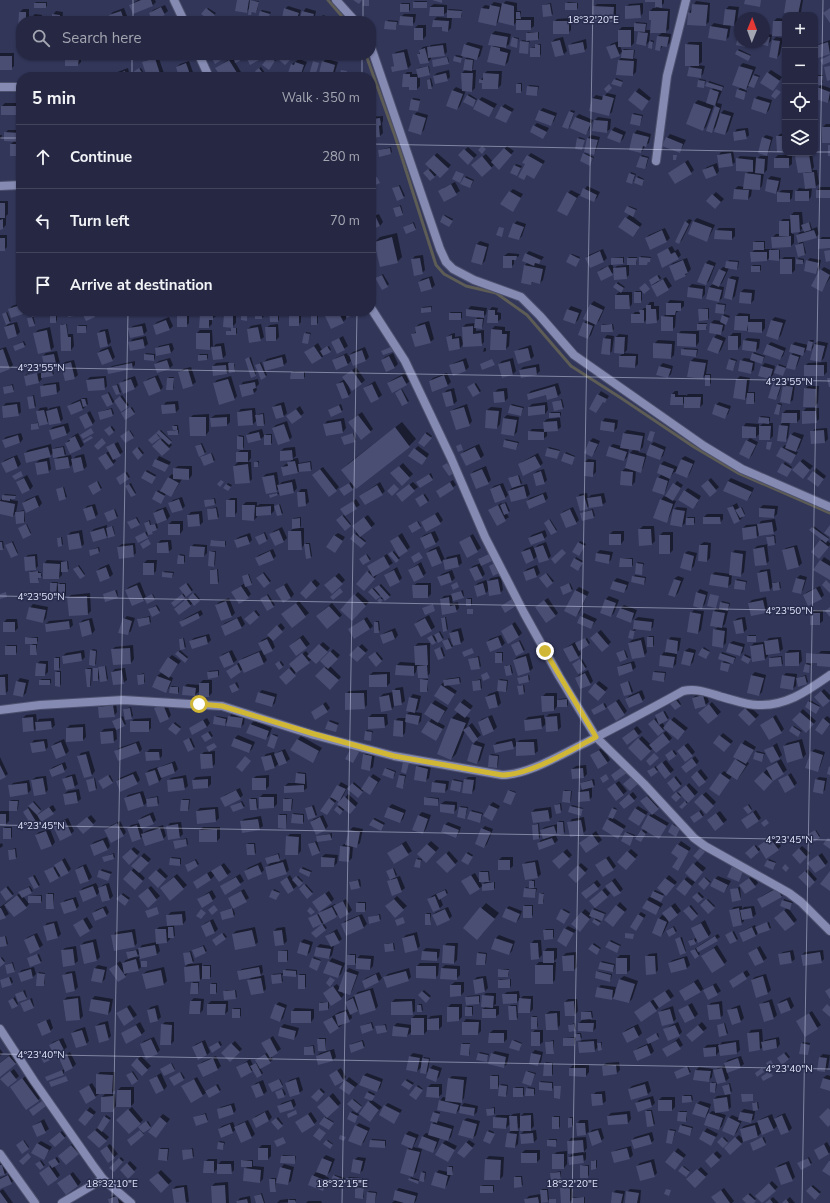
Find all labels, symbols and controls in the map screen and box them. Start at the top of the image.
north arrow [734,12,770,48]
map controls [782,12,818,156]
button: + [782,12,818,48]
text: 18°32'20"E [567,13,619,27]
search box [16,16,376,60]
icon: search [30,27,52,49]
text: Search here [62,28,142,48]
button: − [782,48,818,84]
button: locate [782,84,818,120]
text: 5 min [32,87,76,110]
text: Walk · 350 m [282,89,360,107]
button: layers [782,120,818,156]
icon: ahead [32,146,54,168]
text: Continue [70,147,132,167]
text: 280 m [322,148,360,166]
icon: left [32,210,54,232]
text: Turn left [70,211,129,231]
text: 70 m [330,212,360,230]
icon: arrive [32,274,54,296]
text: Arrive at destination [70,275,213,295]
text: 4°23'55"N [17,361,65,375]
text: 4°23'55"N [765,375,813,389]
text: 4°23'50"N [17,590,65,604]
text: 4°23'50"N [765,604,813,618]
route end [536,642,554,660]
route start [190,695,208,713]
text: 4°23'45"N [17,819,65,833]
text: 4°23'45"N [765,833,813,847]
text: 4°23'40"N [17,1048,65,1062]
text: 4°23'40"N [765,1062,813,1076]
text: 18°32'10"E [86,1177,138,1191]
text: 18°32'15"E [316,1177,368,1191]
text: 18°32'20"E [546,1177,598,1191]

